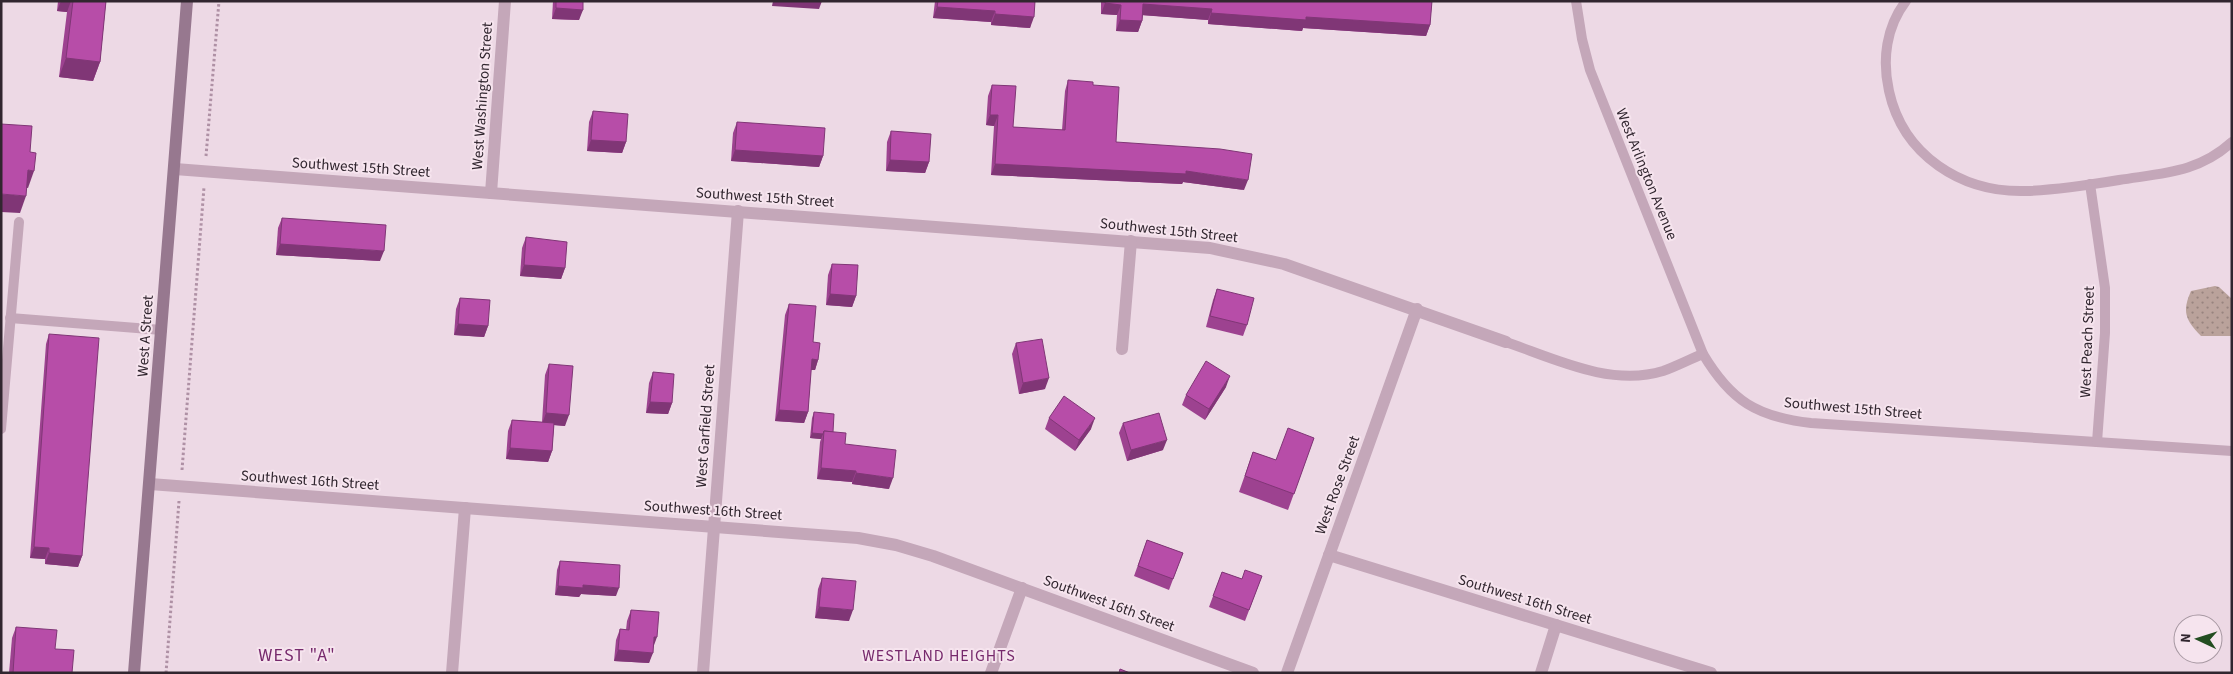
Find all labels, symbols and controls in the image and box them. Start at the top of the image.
street label: West Washington Street [467,21,498,171]
street label: West Arlington Avenue [1611,105,1683,243]
street label: Southwest 15th Street [291,152,431,183]
street label: Southwest 15th Street [695,182,835,213]
street label: Southwest 15th Street [1099,213,1239,248]
street label: West Peach Street [2075,286,2100,398]
street label: West A Street [132,294,159,378]
street label: West Garfield Street [691,364,720,488]
street label: Southwest 15th Street [1783,392,1923,425]
street label: West Rose Street [1310,433,1365,538]
street label: Southwest 16th Street [240,465,380,496]
street label: Southwest 16th Street [643,495,783,526]
street label: Southwest 16th Street [1456,569,1594,630]
street label: Southwest 16th Street [1040,570,1177,637]
north arrow [2173,614,2223,664]
text: N [2176,633,2196,644]
district label: WEST "A" [258,643,336,668]
district label: WESTLAND HEIGHTS [862,645,1016,667]

